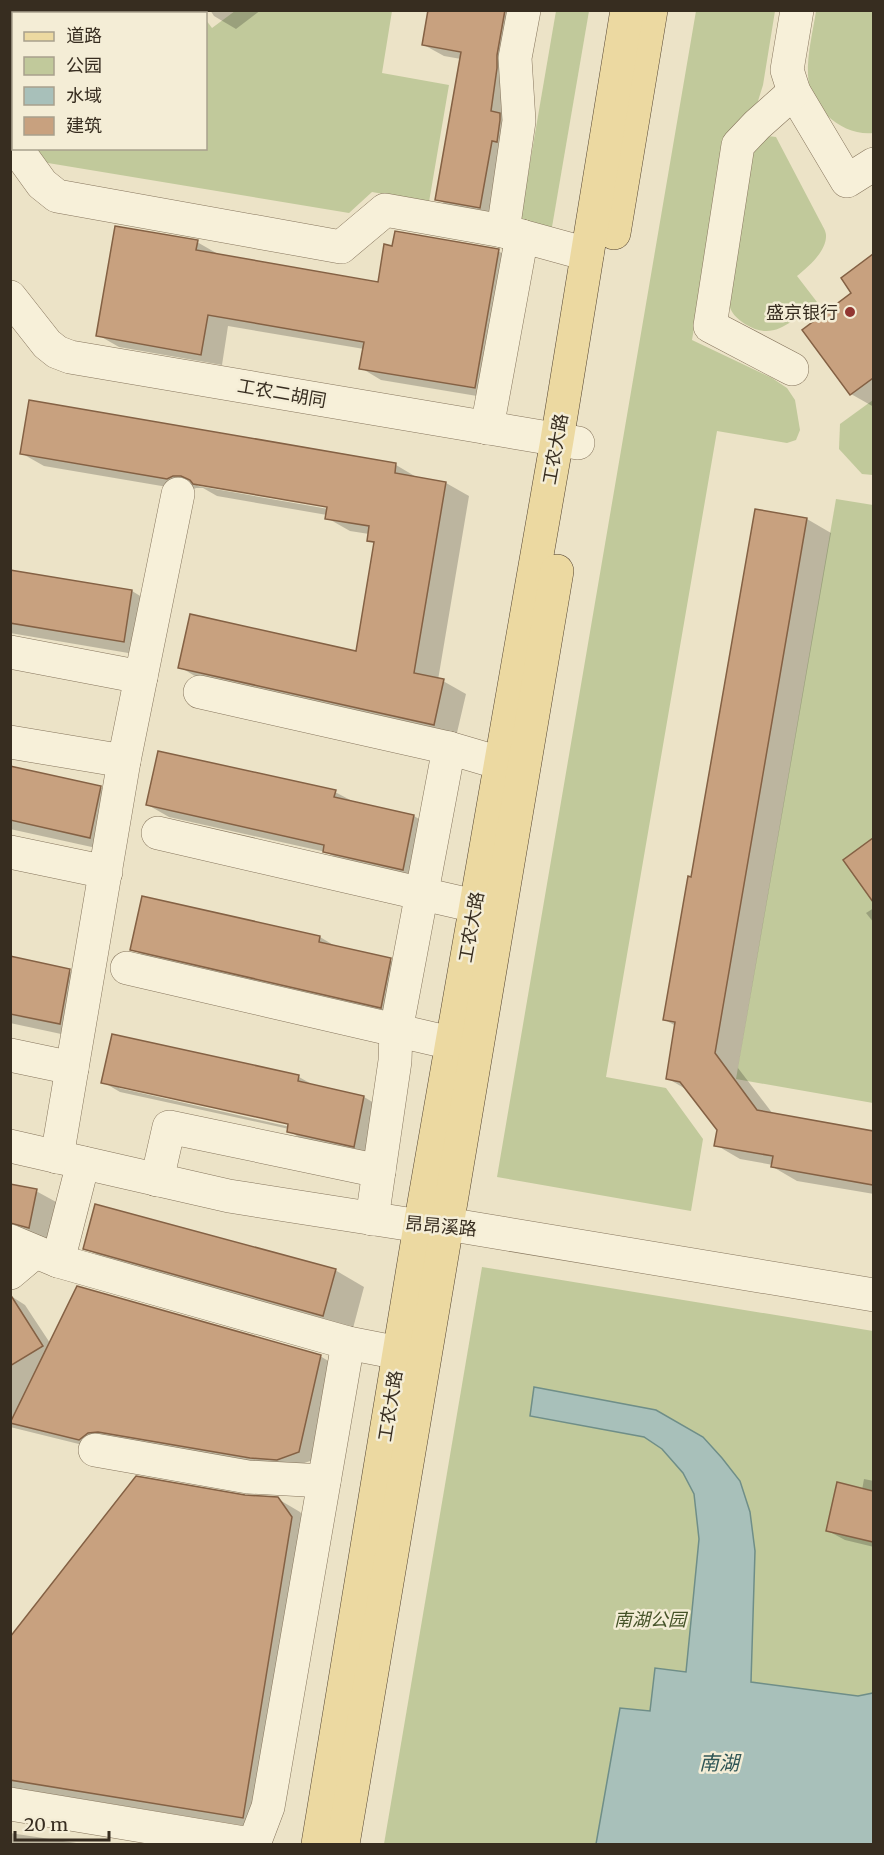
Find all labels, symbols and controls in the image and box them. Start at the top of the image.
legend [12,12,207,150]
text: 道路 [66,24,102,47]
text: 公园 [66,54,102,77]
text: 水域 [66,84,102,107]
text: 建筑 [66,114,102,137]
place label: 盛京银行 [766,301,838,324]
marker: 盛京银行 [843,305,857,319]
street label: 工农二胡同 [236,374,328,412]
street label: 工农大路 [537,412,573,486]
street label: 工农大路 [453,890,489,964]
street label: 昂昂溪路 [404,1211,478,1241]
street label: 工农大路 [373,1369,407,1443]
park label: 南湖公园 [614,1608,689,1631]
water label: 南湖 [699,1750,742,1775]
scale bar [15,1804,110,1842]
text: 20 m [24,1813,68,1836]

